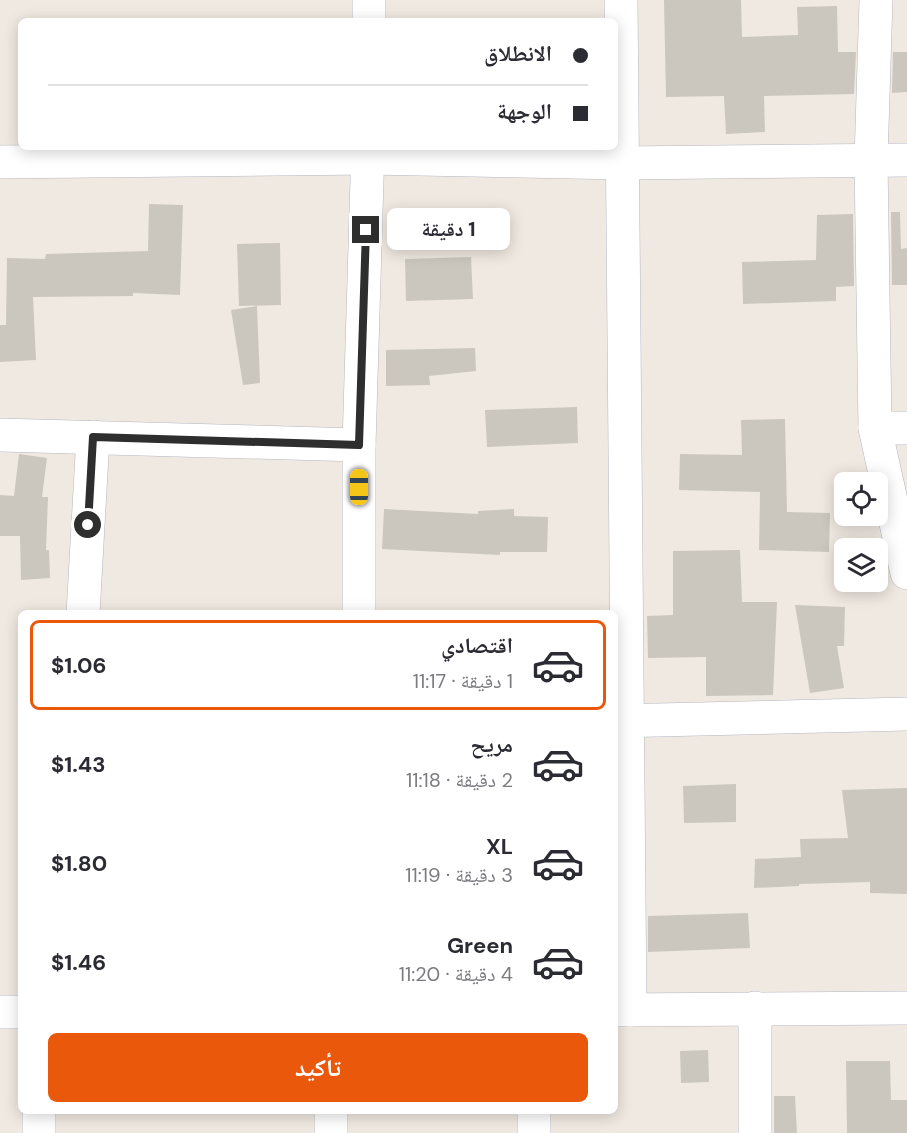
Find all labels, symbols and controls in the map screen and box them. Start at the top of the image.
text: الانطلاق [484,39,552,68]
text: الوجهة [497,97,552,126]
callout: 1 دقيقة [387,209,510,251]
route end [352,216,379,243]
text: 1 دقيقة [422,216,475,242]
car [350,469,368,505]
map controls [834,472,888,592]
button: locate [834,472,888,526]
route start [74,511,101,538]
button: layers [834,538,888,592]
text: اقتصادي [441,631,513,660]
icon: car [531,638,585,692]
text: $1.06 [51,651,106,680]
text: 1 دقيقة · 11:17 [413,668,513,694]
text: مريح [470,730,513,759]
icon: car [531,737,585,791]
text: $1.43 [51,750,105,779]
text: 2 دقيقة · 11:18 [406,767,513,793]
text: XL [486,832,513,861]
icon: car [531,836,585,890]
text: $1.80 [51,849,107,878]
text: 3 دقيقة · 11:19 [405,862,513,888]
text: Green [447,931,513,960]
icon: car [531,935,585,989]
text: $1.46 [51,948,106,977]
text: 4 دقيقة · 11:20 [399,961,513,987]
button: تأكيد [48,1033,588,1102]

